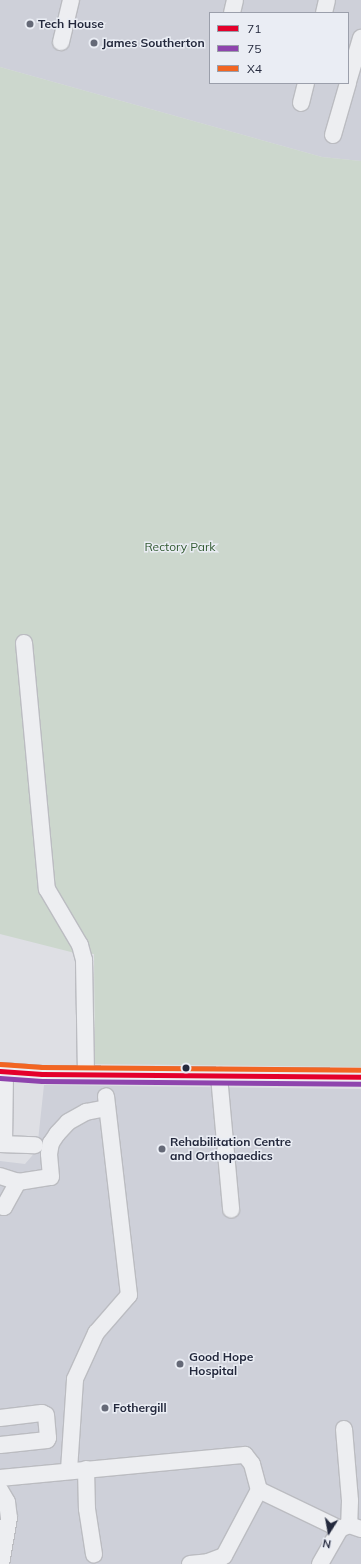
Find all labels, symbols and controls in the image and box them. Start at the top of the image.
legend [209,12,349,84]
place label: Tech House [38,17,104,31]
marker: Tech House [25,19,35,29]
text: 71 [247,21,261,36]
place label: James Southerton [102,36,205,50]
marker: James Southerton [89,38,99,48]
text: 75 [247,41,261,56]
text: X4 [247,61,262,76]
park label: Rectory Park [144,540,216,554]
unlabelled marker [181,1063,191,1073]
place label: Rehabilitation Centre and Orthopaedics [170,1135,291,1163]
marker: Rehabilitation Centre and Orthopaedics [157,1144,167,1154]
place label: Good Hope Hospital [189,1350,253,1378]
marker: Good Hope Hospital [174,1358,186,1370]
place label: Fothergill [113,1401,167,1415]
marker: Fothergill [100,1403,110,1413]
north arrow [309,1512,349,1552]
text: N [321,1536,332,1551]

